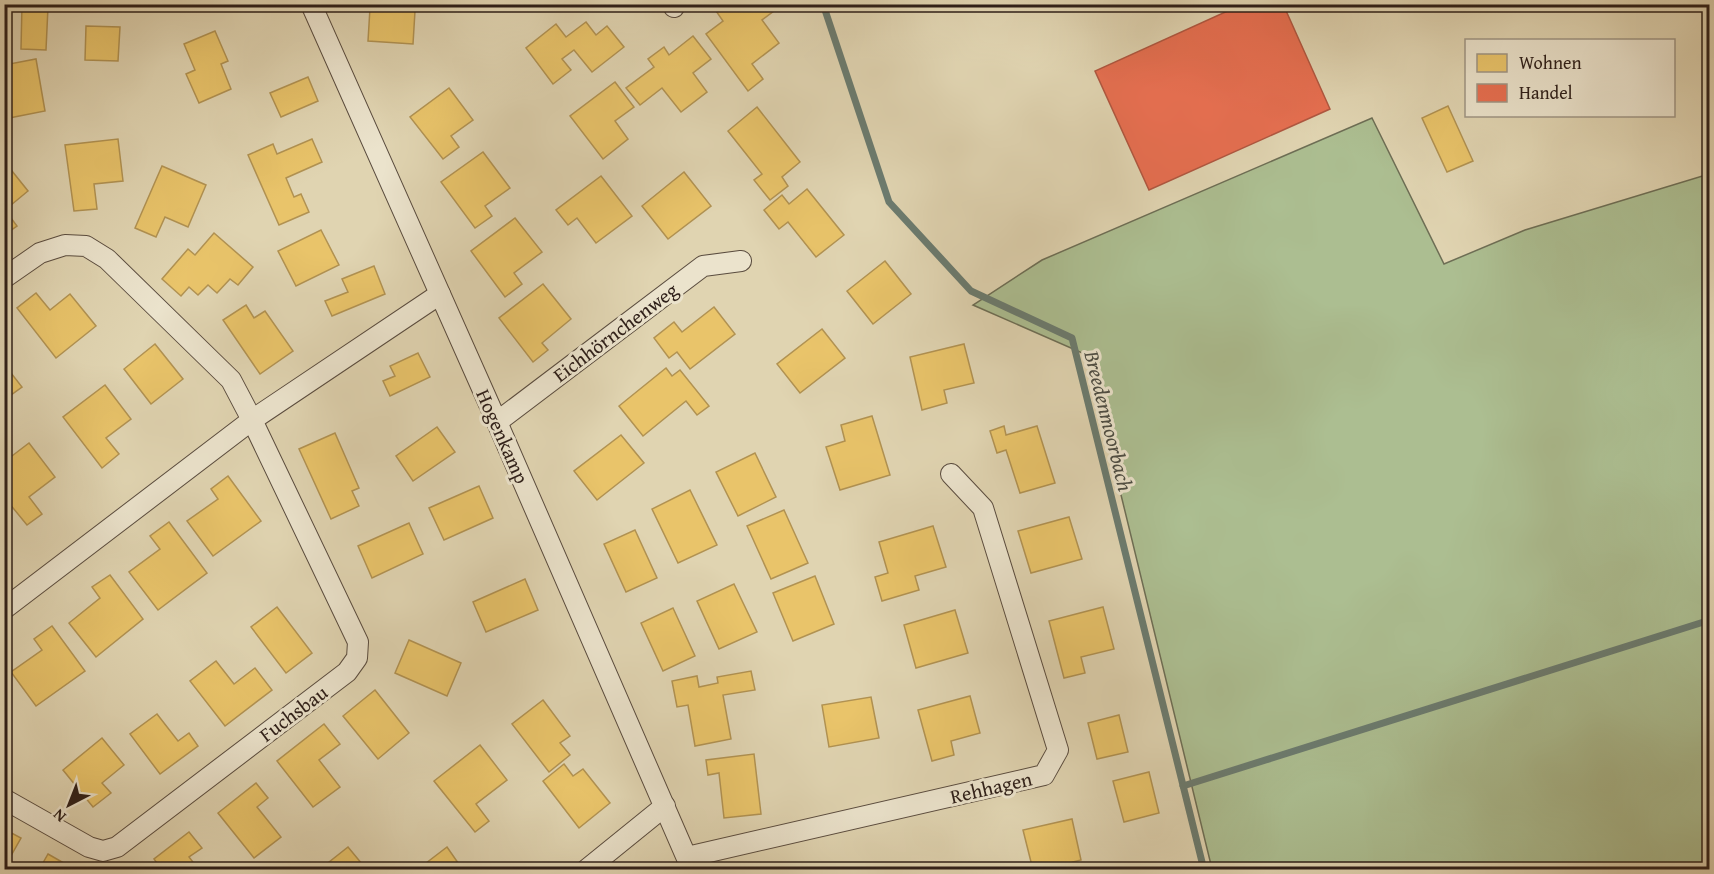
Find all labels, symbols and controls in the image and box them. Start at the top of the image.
legend [1465,39,1675,117]
text: Wohnen [1519,49,1582,76]
text: Handel [1519,79,1573,106]
street label: Eichhörnchenweg [546,275,684,389]
water label: Breedenmoorbach [1076,347,1142,495]
street label: Hogenkamp [469,384,537,488]
street label: Fuchsbau [253,678,333,748]
street label: Rehhagen [947,763,1035,811]
north arrow [39,775,99,835]
text: N [47,803,71,829]

